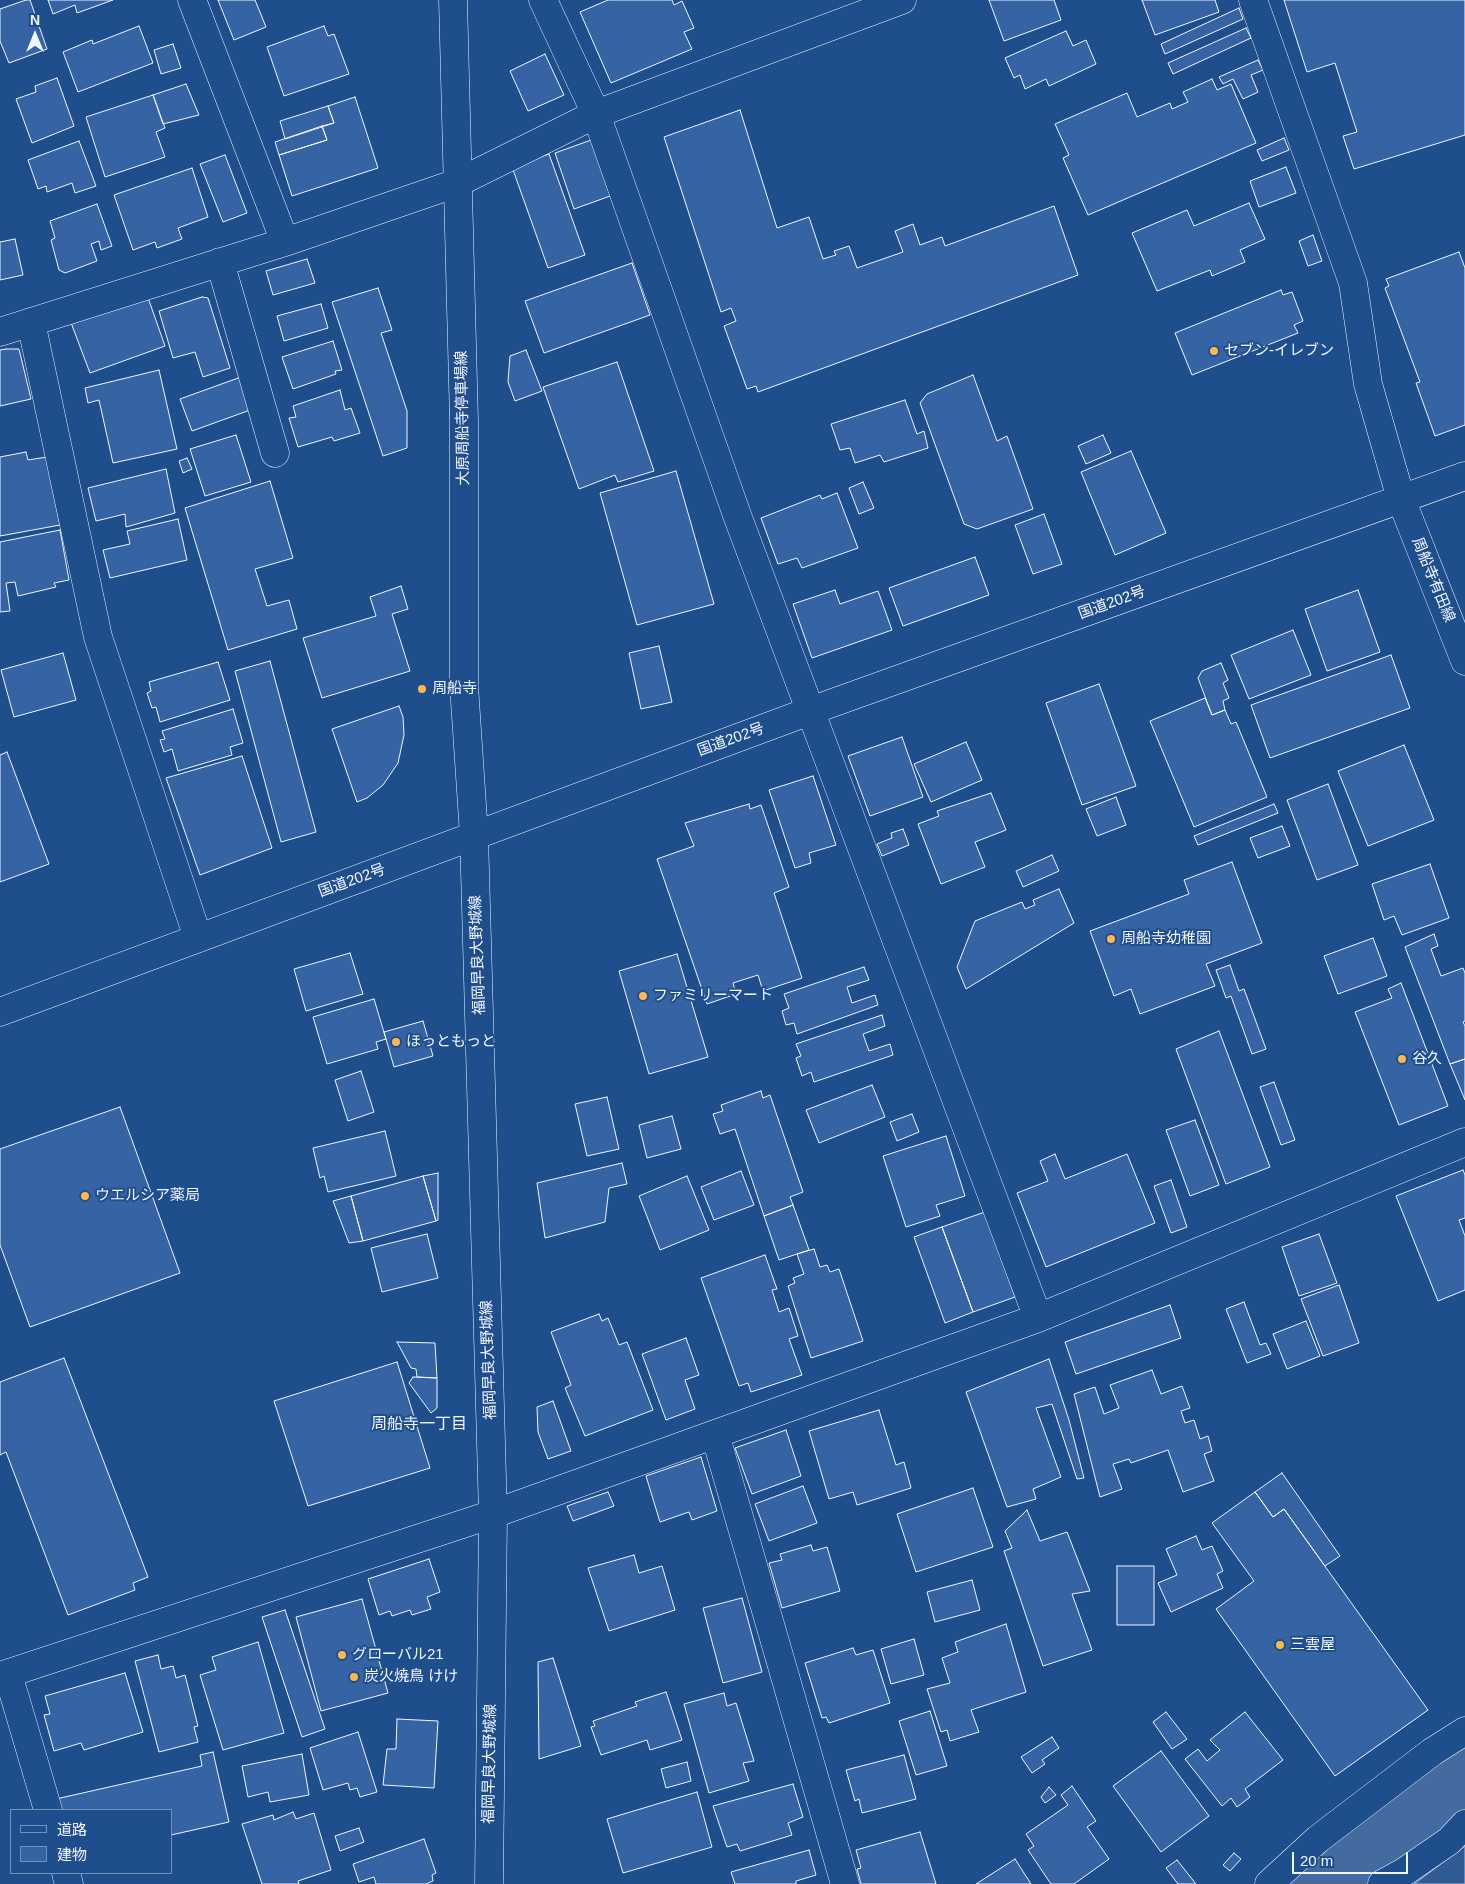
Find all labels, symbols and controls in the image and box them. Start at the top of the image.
north arrow [10,10,60,60]
text: N [30,12,40,28]
place label: セブン-イレブン [1224,342,1334,360]
marker: セブン-イレブン [1208,345,1220,357]
street label: 大原周船寺停車場線 [453,350,473,486]
street label: 周船寺有田線 [1408,535,1458,625]
street label: 国道202号 [1076,583,1148,623]
place label: 周船寺 [432,680,477,698]
marker: 周船寺 [416,683,428,695]
street label: 国道202号 [695,720,767,760]
street label: 国道202号 [316,861,388,901]
street label: 福岡早良大野城線 [467,895,489,1015]
place label: 周船寺幼稚園 [1121,930,1211,948]
marker: 周船寺幼稚園 [1105,933,1117,945]
place label: ファミリーマート [653,987,773,1005]
marker: ファミリーマート [637,990,649,1002]
place label: ほっともっと [406,1033,496,1051]
marker: ほっともっと [390,1036,402,1048]
place label: 谷久 [1412,1050,1442,1068]
marker: 谷久 [1396,1053,1408,1065]
place label: ウエルシア薬局 [95,1187,200,1205]
marker: ウエルシア薬局 [79,1190,91,1202]
street label: 福岡早良大野城線 [478,1300,500,1420]
district label: 周船寺一丁目 [371,1415,467,1435]
place label: 三雲屋 [1290,1636,1335,1654]
marker: 三雲屋 [1274,1639,1286,1651]
place label: グローバル21 [352,1646,444,1664]
marker: グローバル21 [336,1649,348,1661]
place label: 炭火焼鳥 けけ [364,1668,458,1686]
marker: 炭火焼鳥 けけ [348,1671,360,1683]
street label: 福岡早良大野城線 [480,1704,500,1824]
legend [10,1809,172,1874]
text: 道路 [57,1821,87,1838]
scale bar [1295,1842,1411,1874]
text: 建物 [57,1846,87,1863]
text: 20 m [1300,1852,1333,1869]

